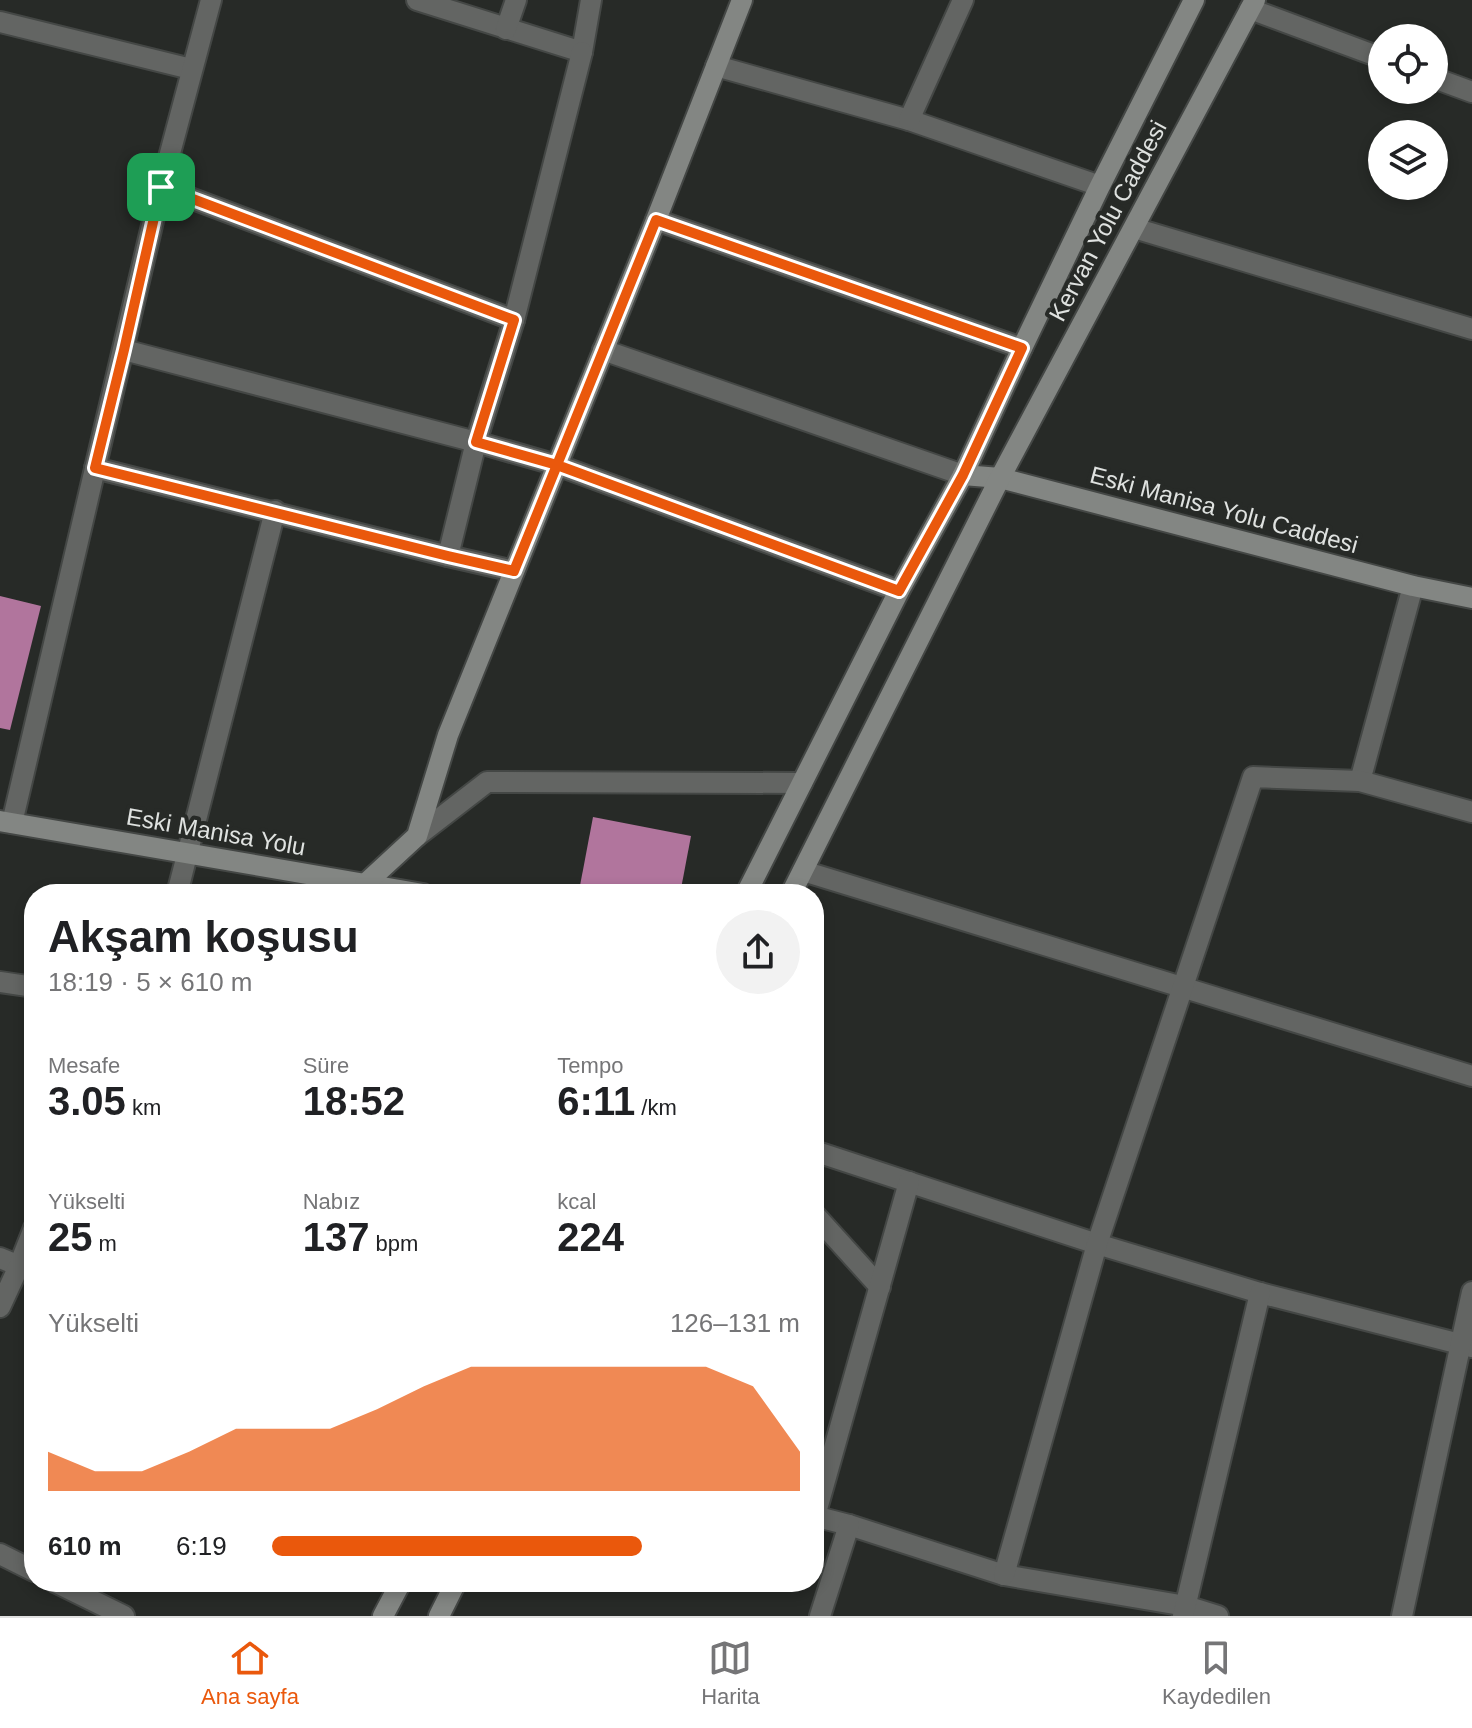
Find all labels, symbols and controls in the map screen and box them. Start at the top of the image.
map controls [1368,24,1448,200]
button: locate [1368,24,1448,104]
street label: Kervan Yolu Caddesi [1043,116,1172,325]
button: layers [1368,120,1448,200]
pin [127,153,195,221]
icon: arrive [139,165,183,209]
street label: Eski Manisa Yolu Caddesi [1087,461,1361,558]
street label: Eski Manisa Yolu [124,802,308,861]
button: share [716,910,800,994]
text: Akşam koşusu [48,912,359,961]
text: 18:19 · 5 × 610 m [48,967,253,997]
text: Mesafe [48,1053,120,1078]
text: Süre [303,1053,349,1078]
text: Tempo [557,1053,623,1078]
text: 3.05 [48,1079,126,1123]
text: 18:52 [303,1079,405,1123]
text: 6:11 [557,1079,635,1123]
text: km [126,1095,161,1120]
text: /km [635,1095,677,1120]
text: Yükselti [48,1189,125,1214]
text: Nabız [303,1189,360,1214]
text: kcal [557,1189,596,1214]
text: 25 [48,1215,93,1259]
text: 137 [303,1215,369,1259]
text: 224 [557,1215,624,1259]
text: m [93,1231,117,1256]
text: bpm [369,1231,418,1256]
text: Yükselti [48,1308,139,1338]
text: 126–131 m [670,1308,800,1338]
text: 610 m [48,1531,122,1561]
text: 6:19 [176,1531,227,1561]
tab: Ana sayfa [201,1636,299,1710]
tab: Harita [701,1636,760,1710]
tab: Kaydedilen [1162,1636,1271,1710]

